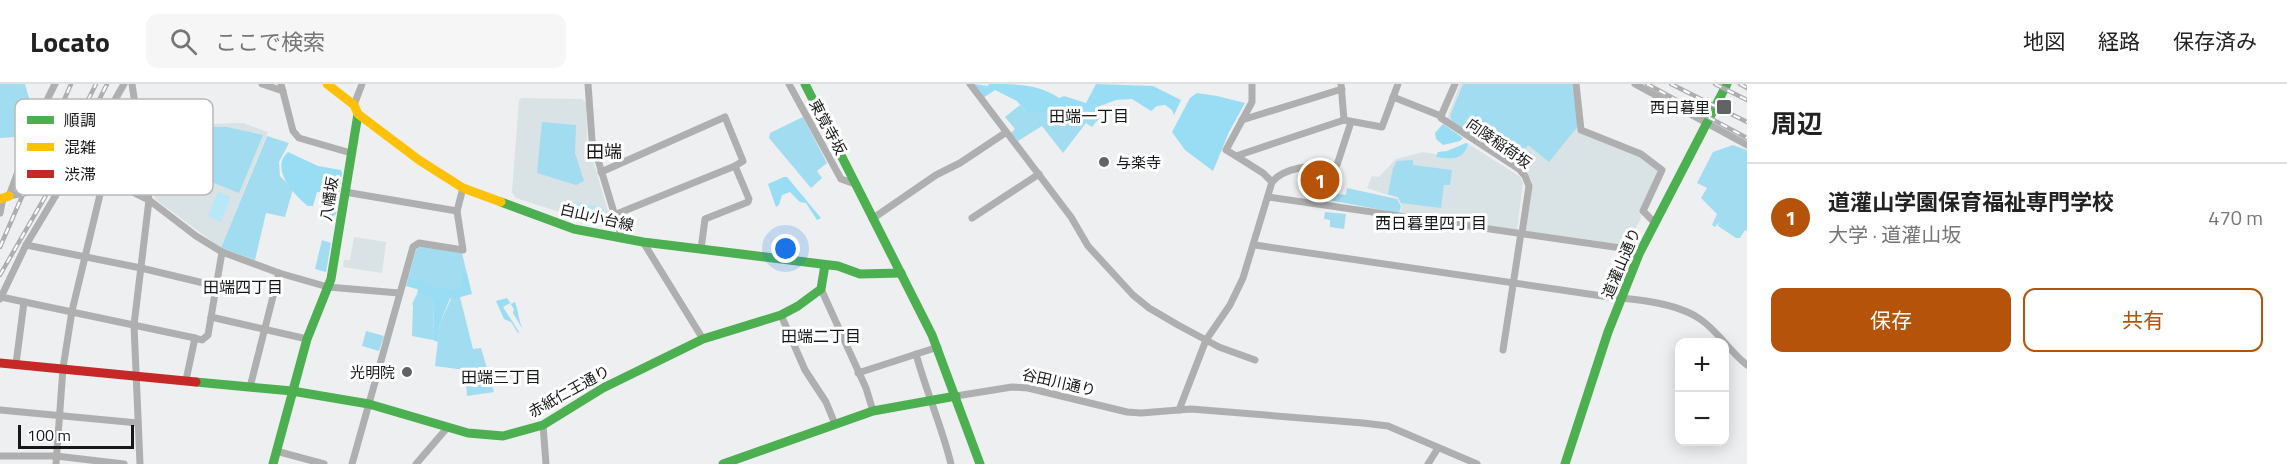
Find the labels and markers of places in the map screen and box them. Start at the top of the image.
place label: 西日暮里 [1650,96,1710,119]
marker: 西日暮里 [1715,98,1733,116]
place label: 与楽寺 [1116,151,1161,174]
marker: 与楽寺 [1097,155,1111,169]
pin: 1 [1300,158,1340,202]
place label: 光明院 [350,361,395,384]
marker: 光明院 [400,365,414,379]

